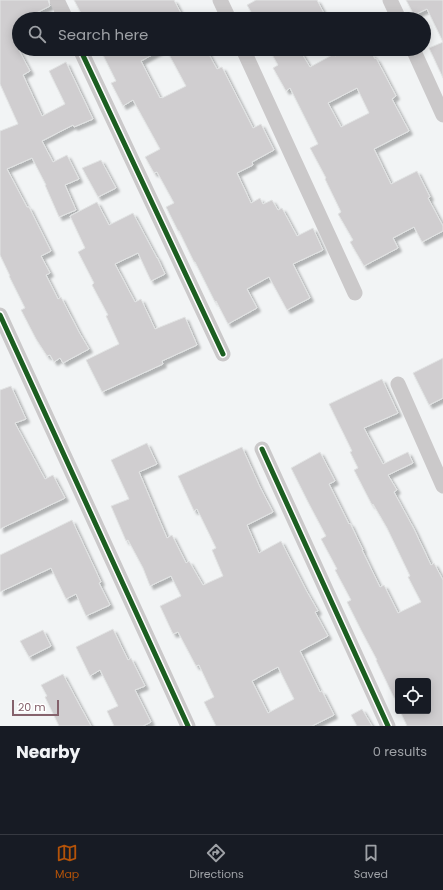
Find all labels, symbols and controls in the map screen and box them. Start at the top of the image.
search box [12,12,431,56]
icon: search [26,23,48,45]
text: Search here [58,24,148,45]
map controls [395,678,431,714]
button: locate [395,678,431,714]
scale bar [12,698,59,717]
text: 20 m [18,699,46,715]
text: Nearby [16,740,80,764]
text: 0 results [373,742,427,761]
tab: Map [55,842,79,883]
tab: Directions [189,842,244,883]
tab: Saved [354,842,388,883]

